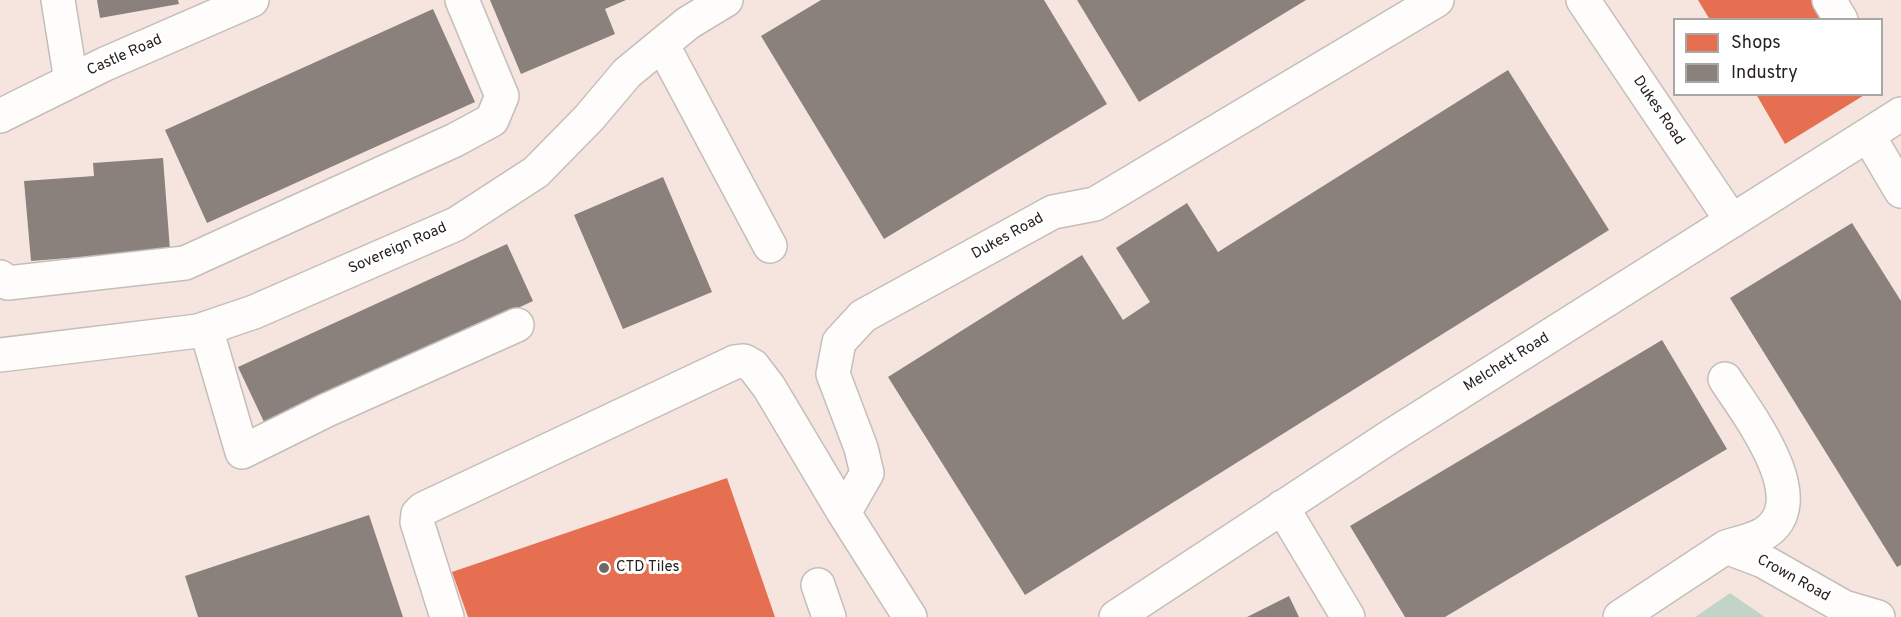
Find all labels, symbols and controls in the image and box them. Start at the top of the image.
legend [1673,18,1883,96]
street label: Castle Road [85,31,165,81]
text: Shops [1731,32,1781,55]
text: Industry [1731,62,1798,85]
street label: Dukes Road [1628,73,1688,149]
street label: Dukes Road [969,210,1047,264]
street label: Sovereign Road [346,219,450,279]
street label: Melchett Road [1461,330,1553,396]
street label: Crown Road [1753,552,1833,606]
place label: CTD Tiles [616,559,679,577]
marker: CTD Tiles [597,561,611,575]

